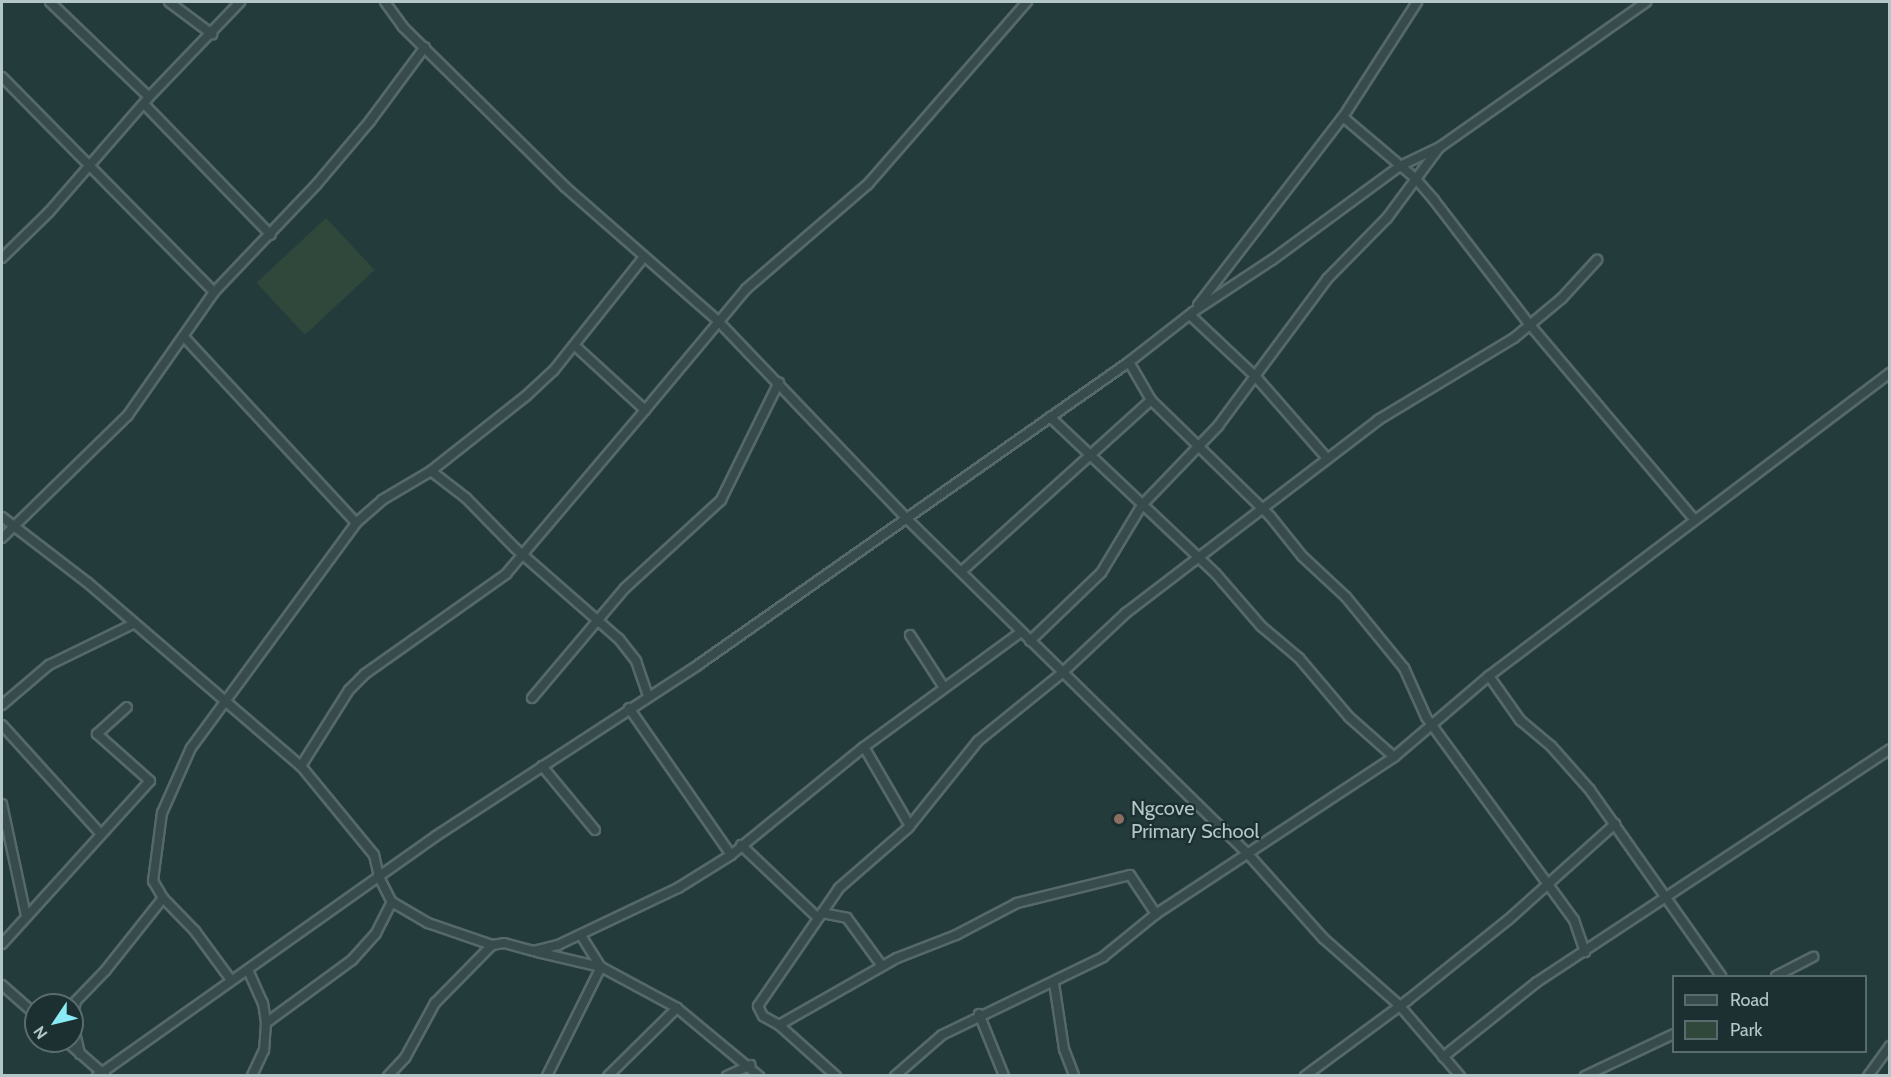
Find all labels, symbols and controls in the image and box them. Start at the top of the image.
place label: Ngcove Primary School [1131,796,1259,843]
marker: Ngcove Primary School [1112,812,1126,826]
legend [1672,975,1867,1053]
text: Road [1730,989,1769,1011]
north arrow [24,993,84,1053]
text: Park [1730,1019,1762,1041]
text: N [29,1022,52,1043]

